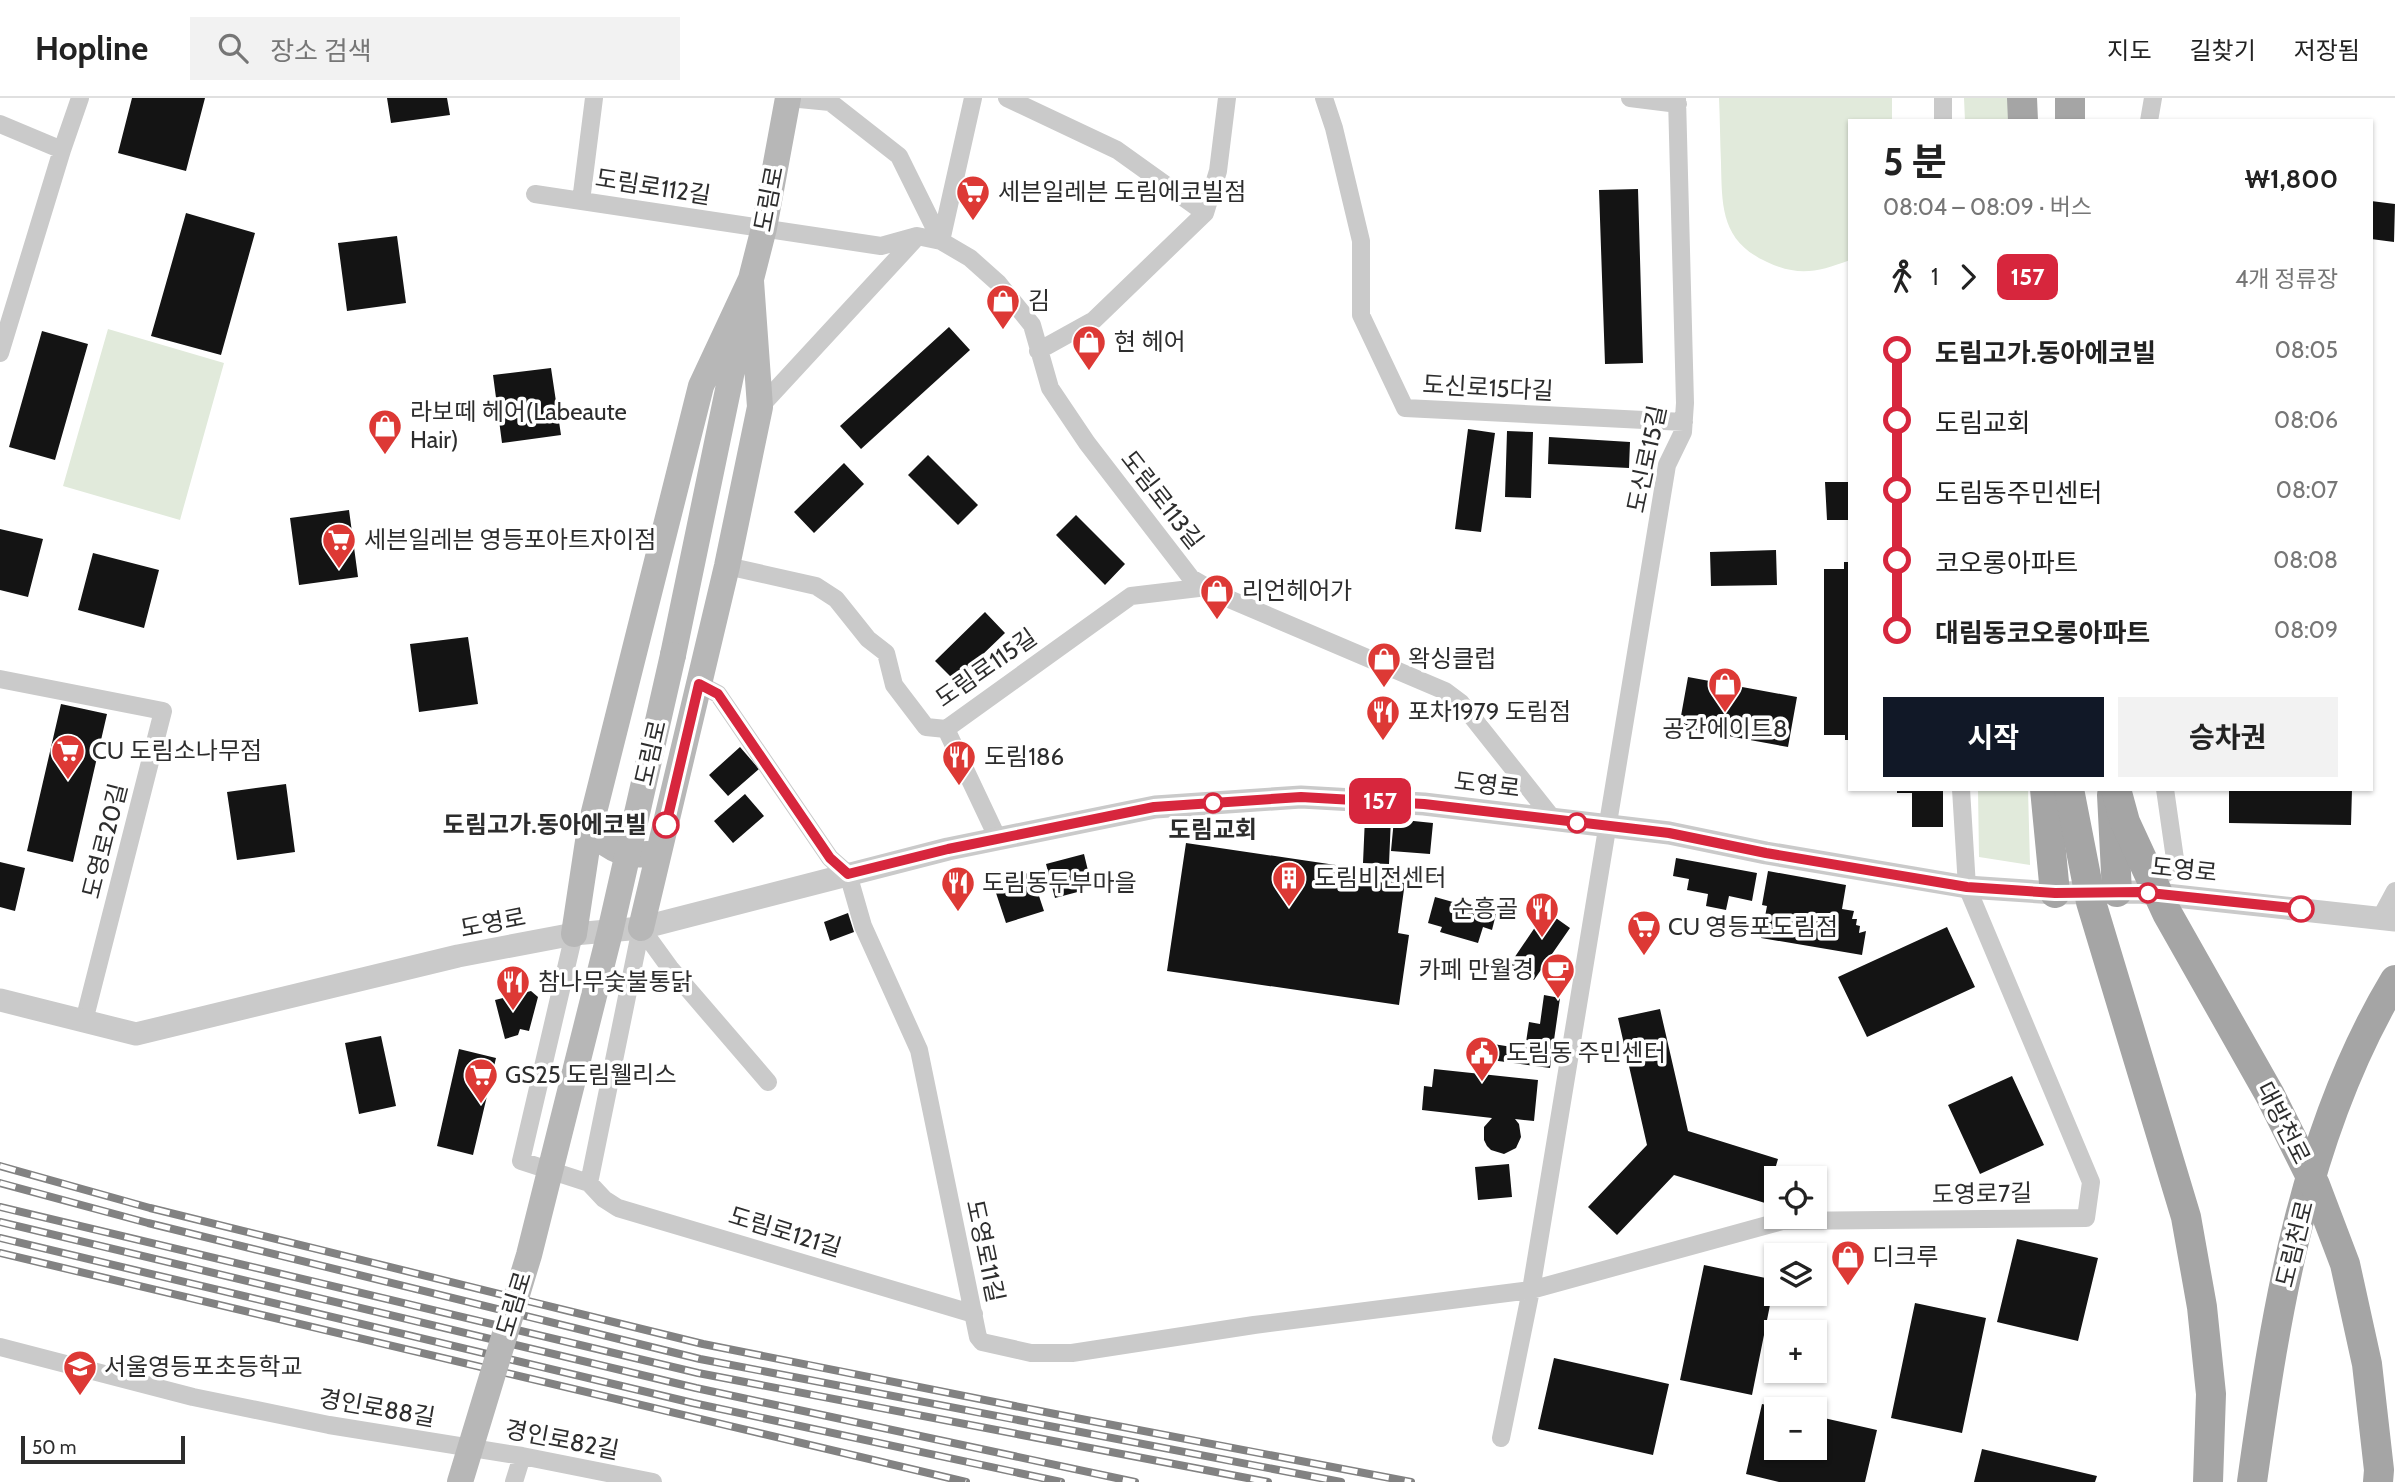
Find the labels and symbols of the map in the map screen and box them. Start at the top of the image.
street label: 도림로112길 [593,163,713,210]
street label: 도림로 [748,164,789,234]
supermarket icon: 세븐일레븐 도림에코빌점 [954,173,992,222]
place label: 세븐일레븐 도림에코빌점 [998,177,1246,206]
shop icon: 김 [984,282,1022,331]
place label: 김 [1028,286,1050,315]
shop icon: 현 헤어 [1070,323,1108,372]
place label: 현 헤어 [1114,327,1186,356]
street label: 도신로15다길 [1422,370,1554,405]
place label: 라보떼 헤어(Labeaute Hair) [410,397,627,454]
street label: 도신로15길 [1621,403,1672,515]
shop icon: 라보떼 헤어(Labeaute Hair) [366,407,404,456]
street label: 도림로113길 [1115,445,1210,555]
supermarket icon: 세븐일레븐 영등포아트자이점 [320,521,358,570]
place label: 세븐일레븐 영등포아트자이점 [364,525,656,554]
shop icon: 리언헤어가 [1198,572,1236,621]
place label: 리언헤어가 [1242,576,1352,605]
street label: 도림로115길 [929,622,1042,713]
shop icon: 왁싱클럽 [1365,640,1403,689]
place label: 왁싱클럽 [1408,644,1496,673]
shop icon: 공간에이트8 [1706,665,1744,714]
restaurant icon: 포차1979 도림점 [1364,693,1402,742]
place label: 포차1979 도림점 [1408,697,1571,726]
place label: 공간에이트8 [1663,714,1787,743]
street label: 도림로 [629,717,672,788]
supermarket icon: CU 도림소나무점 [49,732,87,781]
place label: CU 도림소나무점 [92,736,262,765]
restaurant icon: 도림186 [940,738,978,787]
place label: 도림186 [984,742,1064,771]
street label: 도영로 [1452,766,1522,803]
line badge: 157 [1340,778,1420,824]
street label: 도영로20길 [76,780,133,901]
marker: 도림교회 [1203,793,1223,813]
place label: 도림고가.동아에코빌 [443,810,647,839]
marker: 도림고가.동아에코빌 [653,812,679,838]
unlabelled marker [1567,813,1587,833]
place label: 도림교회 [1169,815,1257,844]
street label: 도영로 [2150,852,2219,887]
building icon: 도림비전센터 [1270,859,1308,908]
place label: 도림비전센터 [1314,863,1446,892]
restaurant icon: 도림동두부마을 [939,864,977,913]
place label: 도림동두부마을 [982,868,1137,897]
unlabelled marker [2138,883,2158,903]
restaurant icon: 순흥골 [1523,890,1561,939]
place label: 순흥골 [1452,894,1518,923]
unlabelled marker [2288,896,2314,922]
street label: 도영로 [458,902,528,943]
supermarket icon: CU 영등포도림점 [1625,908,1663,957]
place label: CU 영등포도림점 [1668,912,1838,941]
cafe icon: 카페 만월경 [1539,951,1577,1000]
place label: 카페 만월경 [1418,955,1534,984]
restaurant icon: 참나무숯불통닭 [494,963,532,1012]
place label: 참나무숯불통닭 [538,967,693,996]
public building icon: 도림동 주민센터 [1463,1034,1501,1083]
place label: 도림동 주민센터 [1506,1038,1666,1067]
supermarket icon: GS25 도림웰리스 [462,1056,500,1105]
place label: GS25 도림웰리스 [505,1060,677,1089]
street label: 대방천로 [2250,1077,2316,1169]
street label: 도영로7길 [1932,1178,2032,1209]
street label: 도영로11길 [960,1197,1010,1305]
street label: 도림천로 [2270,1198,2319,1290]
street label: 도림로121길 [725,1201,845,1262]
shop icon: 디크루 [1829,1238,1867,1287]
place label: 디크루 [1872,1242,1938,1271]
street label: 도림로 [490,1268,537,1340]
school or university icon: 서울영등포초등학교 [61,1348,99,1397]
place label: 서울영등포초등학교 [104,1352,303,1381]
street label: 경인로88길 [317,1383,437,1432]
street label: 경인로82길 [503,1414,622,1465]
scale bar [21,1433,186,1465]

